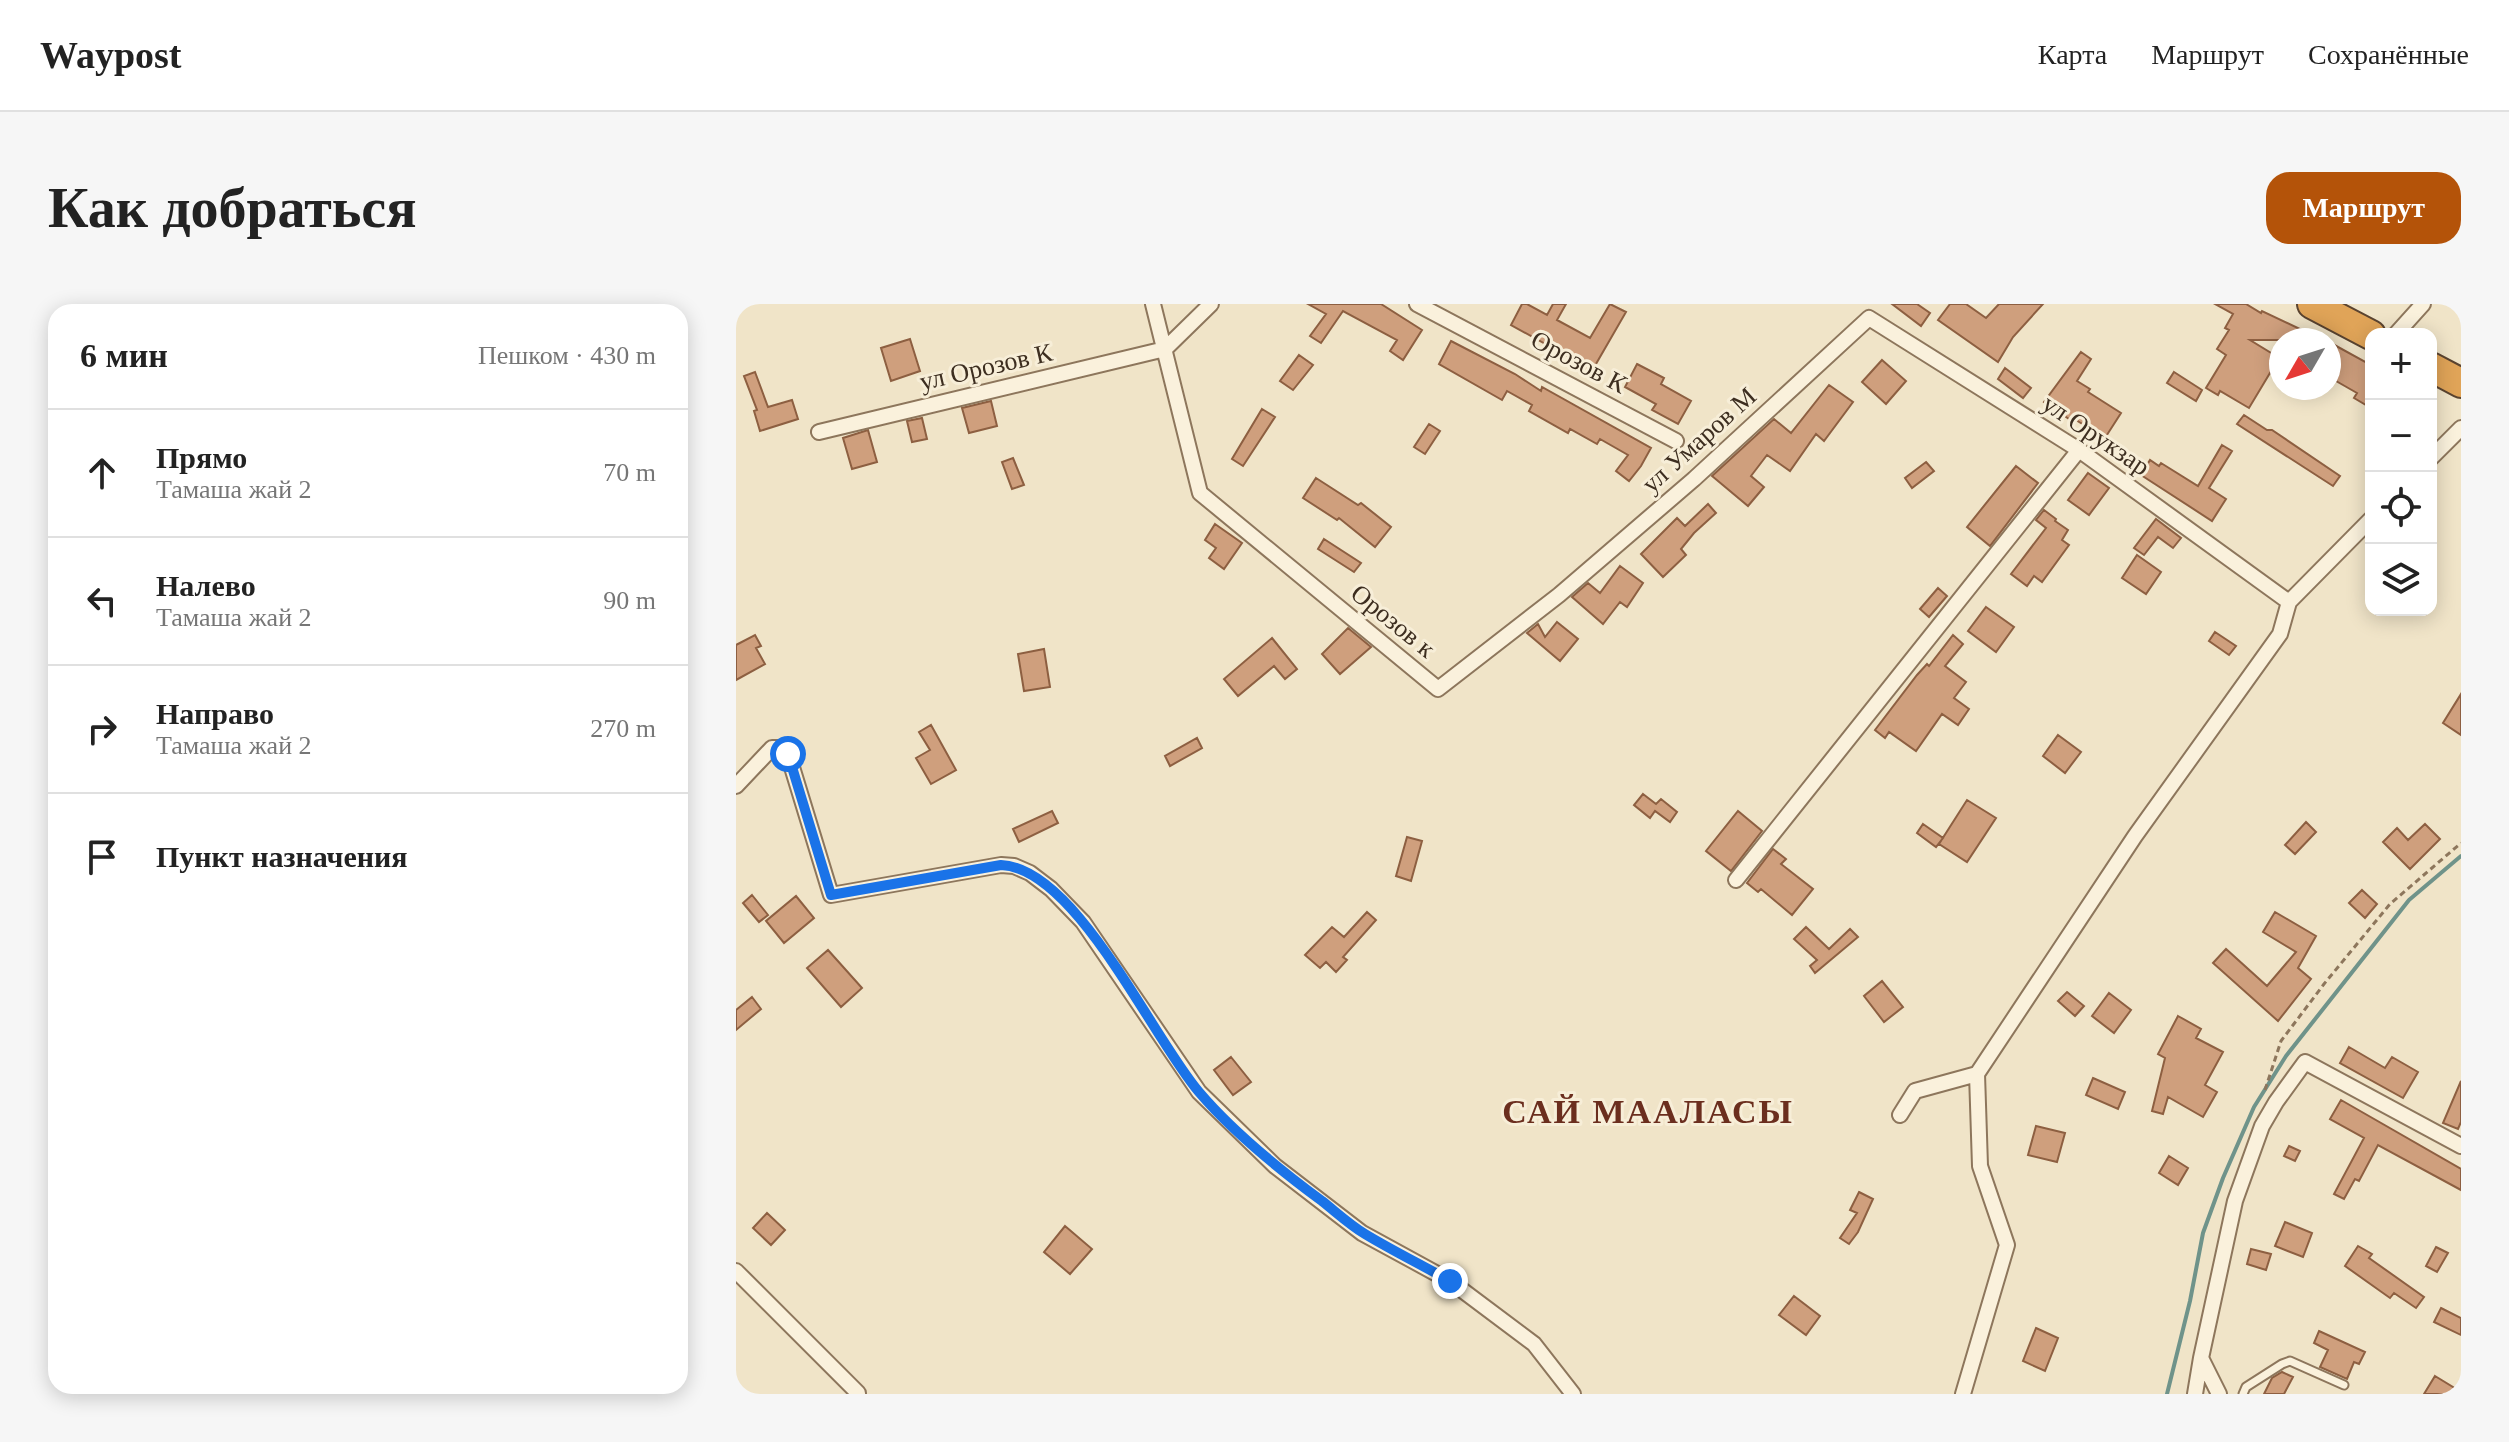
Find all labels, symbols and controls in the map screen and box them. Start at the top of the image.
text: Waypost [40,34,181,76]
text: Карта [2038,39,2107,70]
text: Маршрут [2151,39,2264,70]
text: Сохранённые [2308,39,2469,70]
button: Маршрут [2266,172,2461,244]
text: Как добраться [48,177,416,239]
street label: Орозов К [1526,325,1632,400]
north arrow [2269,328,2341,400]
map controls [2365,328,2437,616]
button: + [2365,328,2437,400]
text: 6 мин [80,337,168,374]
street label: ул Орозов К [917,338,1056,396]
text: Пешком · 430 m [478,341,656,370]
street label: ул Умаров М [1636,381,1762,499]
street label: ул Орукзар [2037,389,2155,481]
button: − [2365,400,2437,472]
text: Прямо [156,441,247,474]
icon: ahead [80,451,124,495]
text: 70 m [603,458,656,487]
button: locate [2365,472,2437,544]
text: Тамаша жай 2 [156,475,312,504]
button: layers [2365,544,2437,616]
text: Налево [156,569,256,602]
street label: Орозов к [1345,578,1441,664]
icon: left [80,579,124,623]
text: 90 m [603,586,656,615]
text: Тамаша жай 2 [156,603,312,632]
text: Направо [156,697,274,730]
icon: right [80,707,124,751]
text: 270 m [590,714,656,743]
text: Тамаша жай 2 [156,731,312,760]
route start [770,736,806,772]
icon: arrive [80,835,124,879]
text: Пункт назначения [156,840,408,873]
district label: САЙ МААЛАСЫ [1502,1093,1794,1130]
route end [1432,1263,1468,1299]

